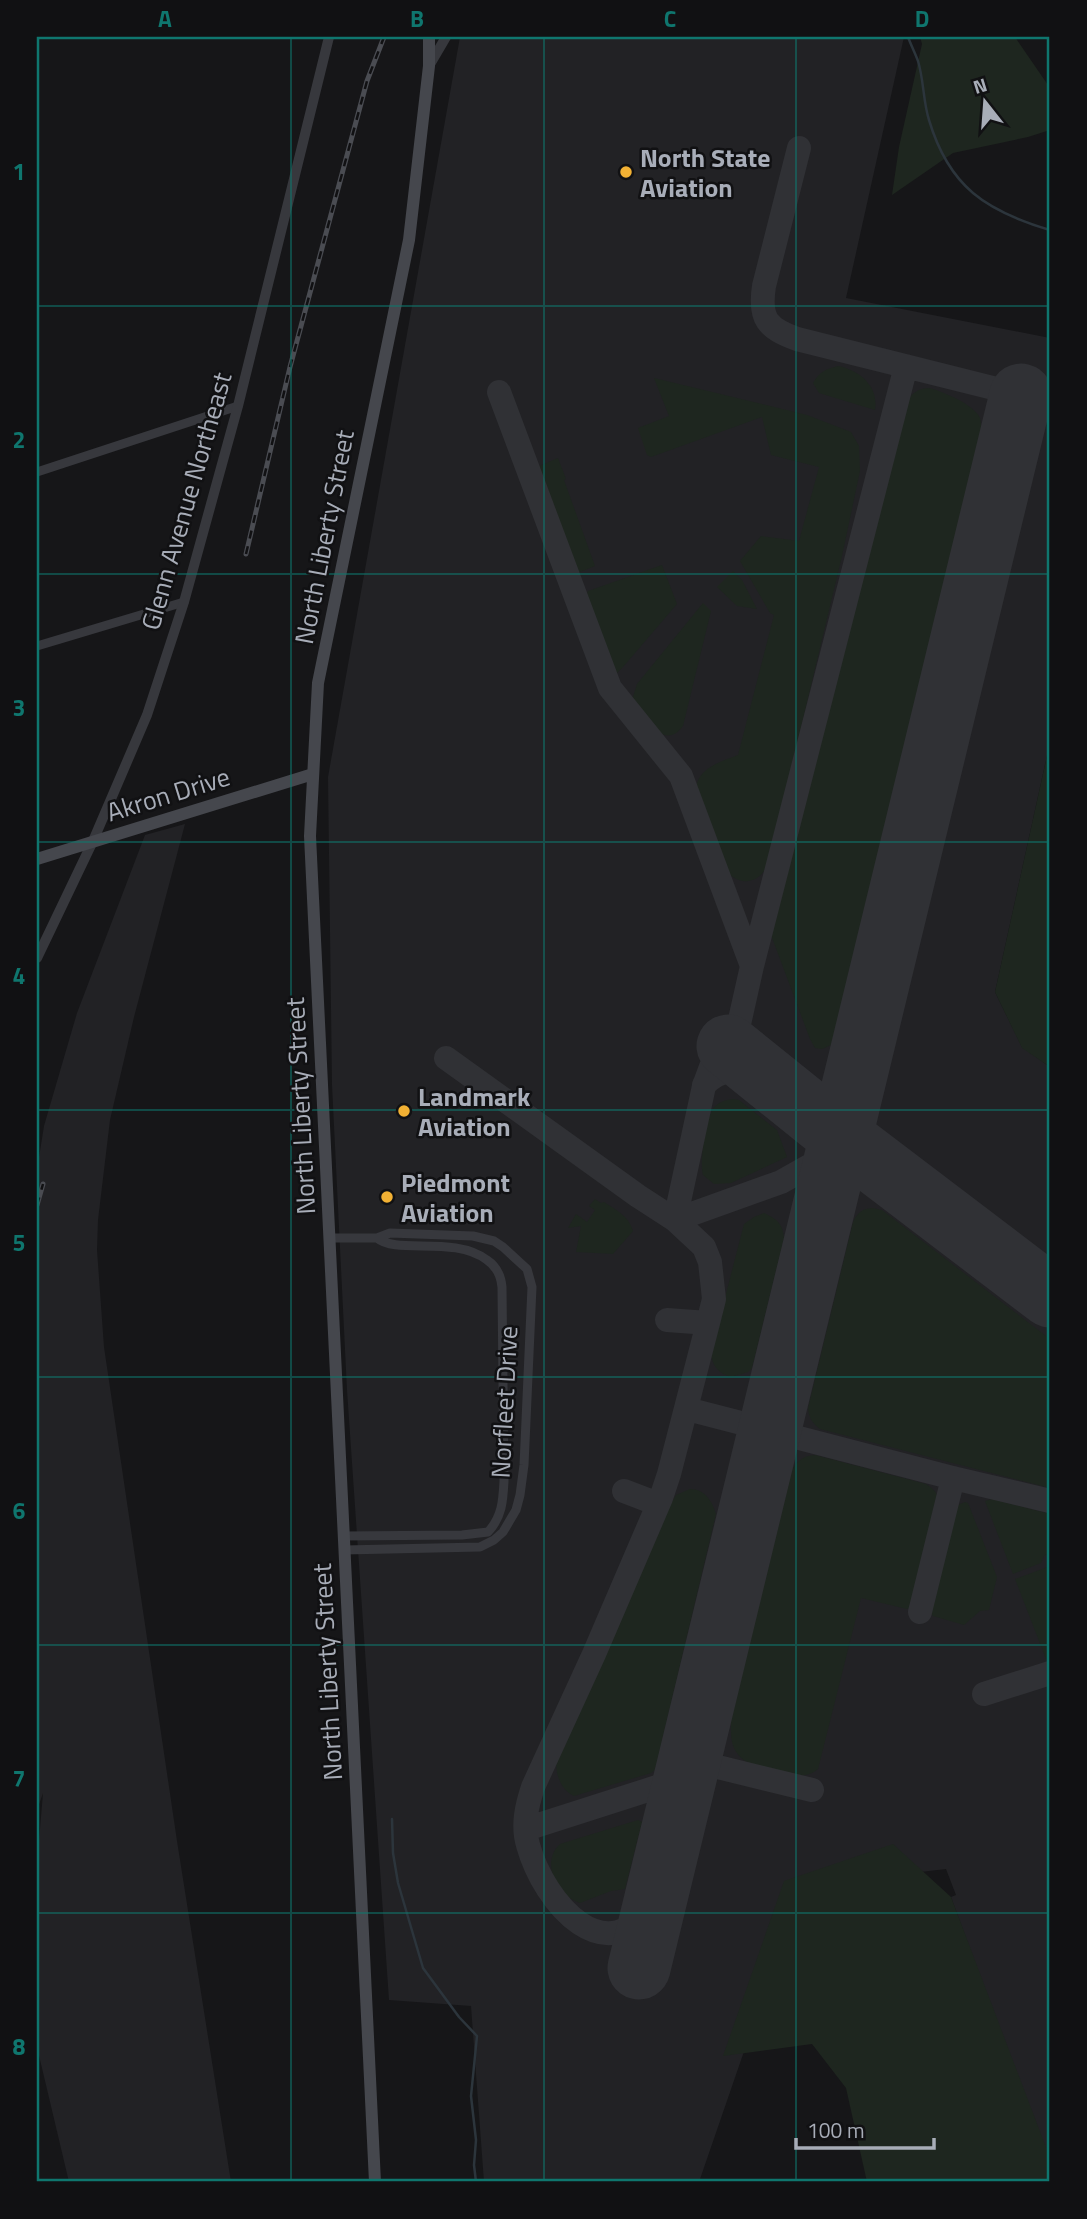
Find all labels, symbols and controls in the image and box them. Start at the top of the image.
text: A [158,1,172,36]
text: B [410,1,424,36]
text: C [664,1,676,36]
text: D [915,1,929,36]
north arrow [950,66,1020,136]
text: N [969,69,990,101]
place label: North State Aviation [640,138,770,207]
text: 1 [13,154,25,189]
marker: North State Aviation [618,164,634,180]
street label: Glenn Avenue Northeast [131,368,241,634]
text: 2 [13,422,25,457]
street label: North Liberty Street [284,427,364,647]
text: 3 [13,690,25,725]
street label: Akron Drive [102,757,234,831]
text: 4 [13,958,25,993]
street label: North Liberty Street [275,996,325,1216]
place label: Landmark Aviation [418,1077,531,1146]
marker: Landmark Aviation [396,1103,412,1119]
place label: Piedmont Aviation [401,1163,510,1232]
marker: Piedmont Aviation [379,1189,395,1205]
text: 5 [13,1225,25,1260]
street label: Norfleet Drive [481,1325,527,1479]
text: 6 [13,1493,26,1528]
street label: North Liberty Street [302,1562,352,1782]
text: 7 [13,1761,25,1796]
text: 8 [13,2029,26,2064]
scale bar [796,2107,935,2151]
text: 100 m [807,2114,864,2146]

